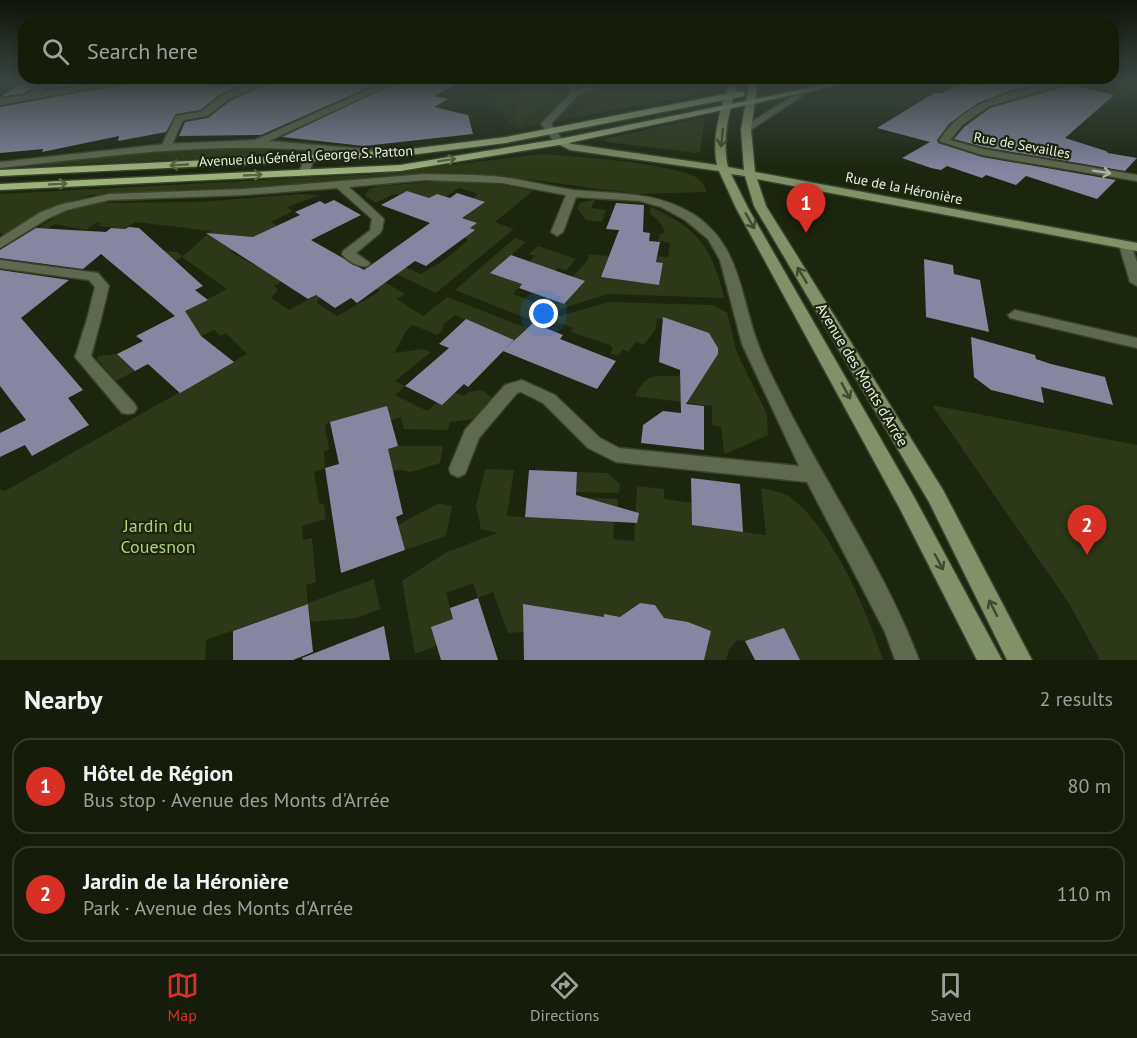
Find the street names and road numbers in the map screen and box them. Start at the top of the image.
street label: Rue de Sevailles [972,128,1072,162]
street label: Avenue du Général George S. Patton [199,141,413,171]
street label: Rue de la Héronière [844,168,964,208]
street label: Avenue des Monts d'Arrée [812,300,913,450]

